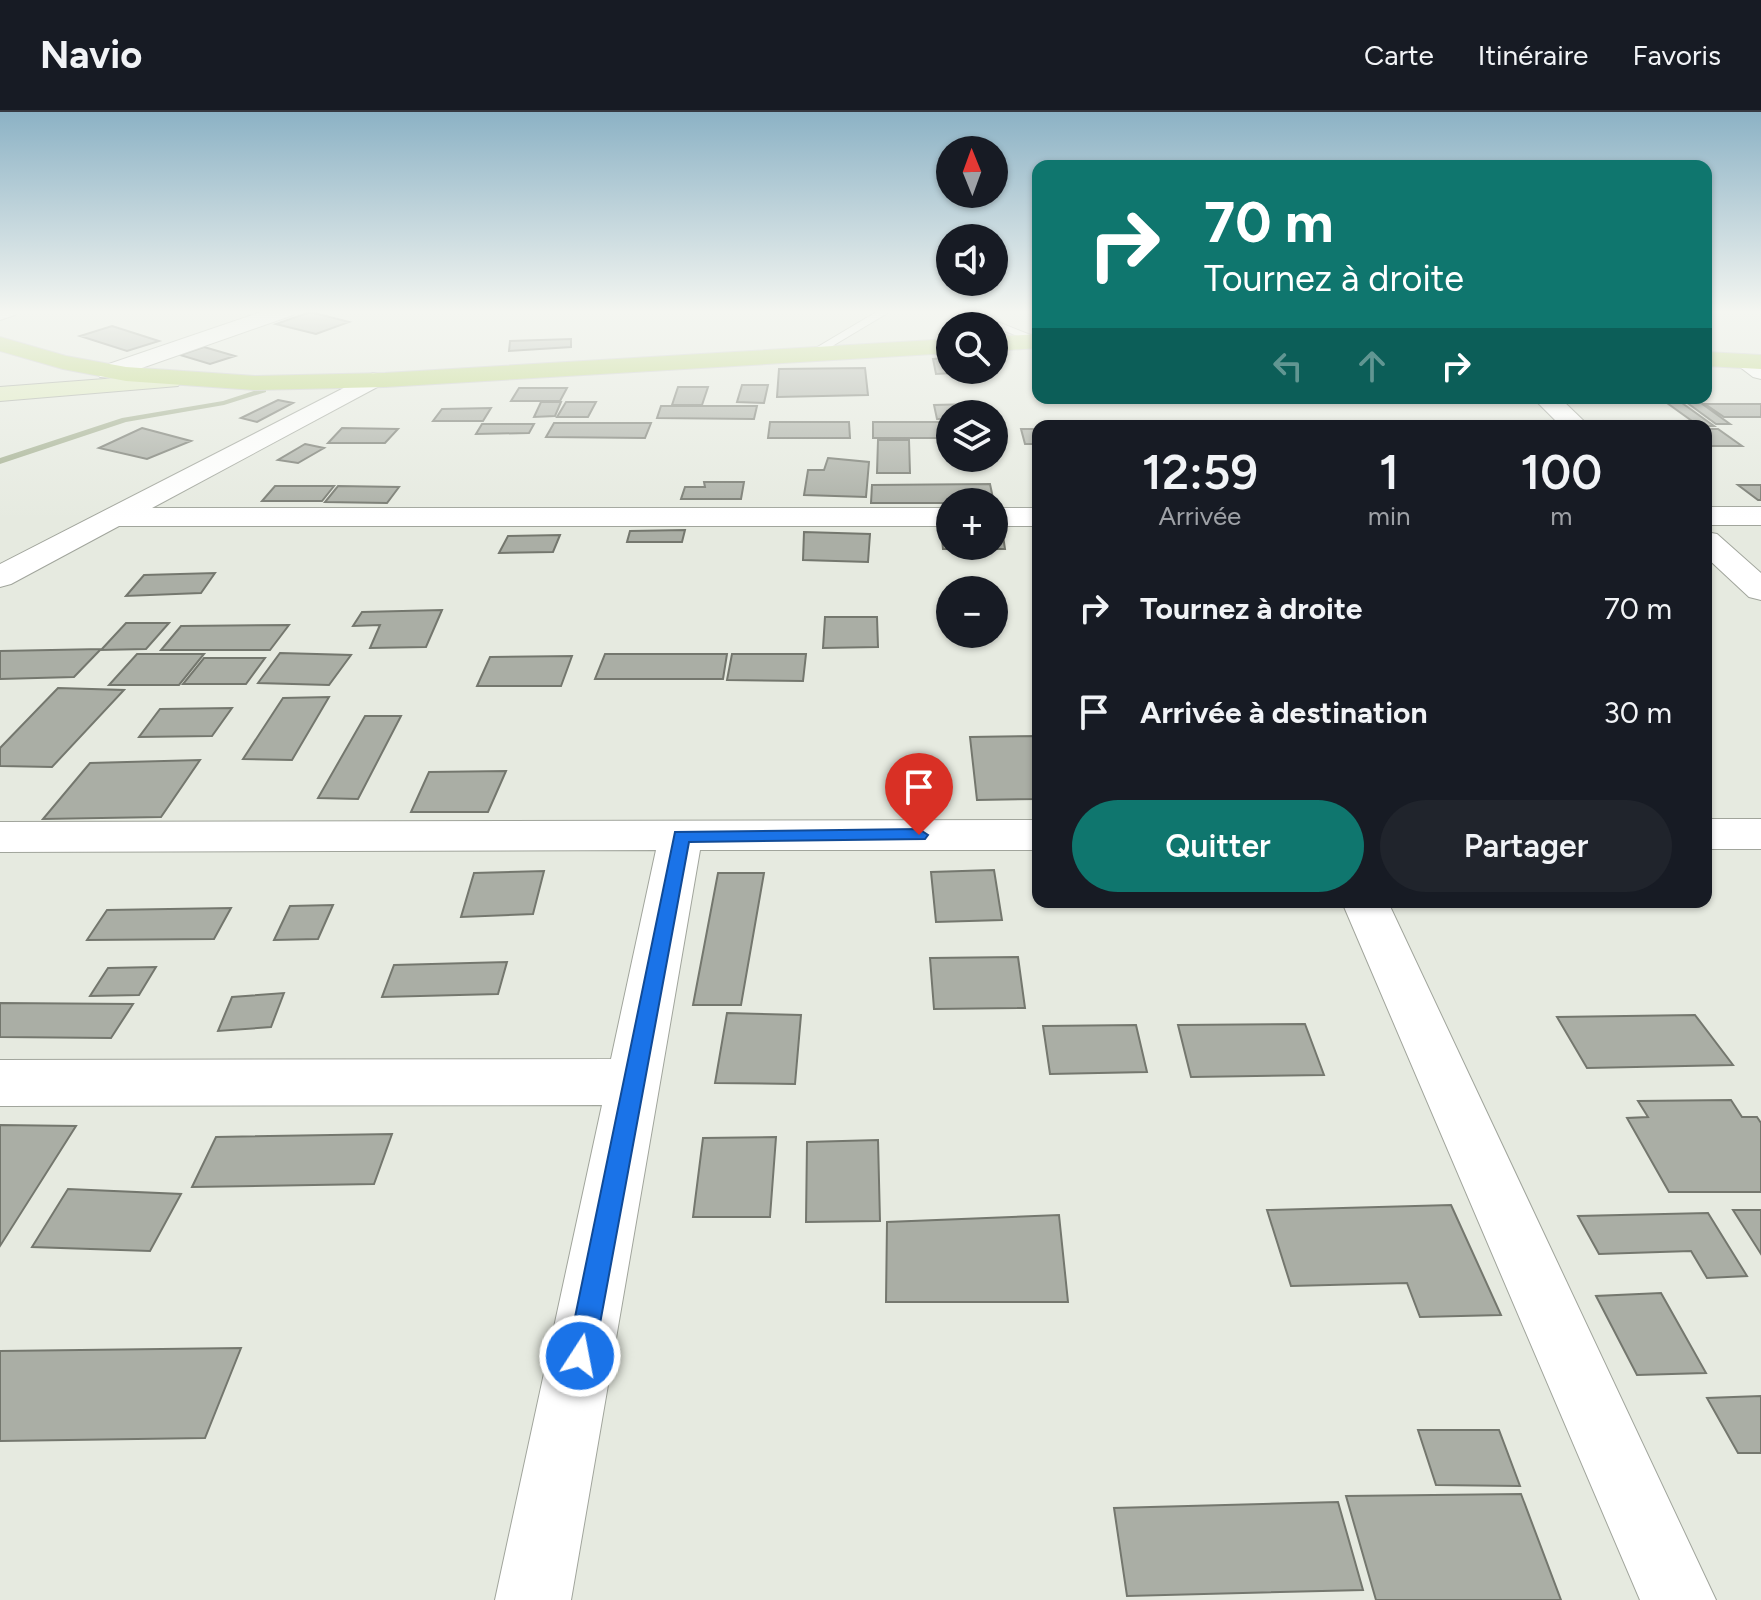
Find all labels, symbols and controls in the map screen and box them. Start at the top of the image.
text: Navio [40,32,142,78]
text: Carte [1364,38,1434,72]
text: Itinéraire [1478,38,1588,72]
text: Favoris [1632,38,1721,72]
north arrow [936,136,1008,208]
map controls [936,136,1008,648]
text: 70 m [1204,189,1334,256]
icon: right [1072,192,1176,296]
button: sound [936,224,1008,296]
text: Tournez à droite [1204,257,1464,300]
button: search [936,312,1008,384]
icon: left [1266,344,1310,388]
icon: ahead [1350,344,1394,388]
icon: right [1434,344,1478,388]
button: layers [936,400,1008,472]
text: 12:59 [1142,443,1258,501]
text: 1 [1379,443,1399,501]
text: 100 [1520,443,1602,501]
button: + [936,488,1008,560]
text: Arrivée [1158,500,1241,532]
text: min [1368,500,1410,532]
text: m [1550,500,1572,532]
button: − [936,576,1008,648]
icon: right [1072,586,1116,630]
text: Tournez à droite [1140,590,1362,627]
text: 70 m [1604,590,1672,627]
icon: arrive [1072,690,1116,734]
text: Arrivée à destination [1140,694,1427,731]
text: 30 m [1604,694,1672,731]
pin [885,753,953,835]
icon: arrive [897,765,941,809]
button: Quitter [1072,800,1364,892]
button: Partager [1380,800,1672,892]
position arrow [538,1314,622,1398]

